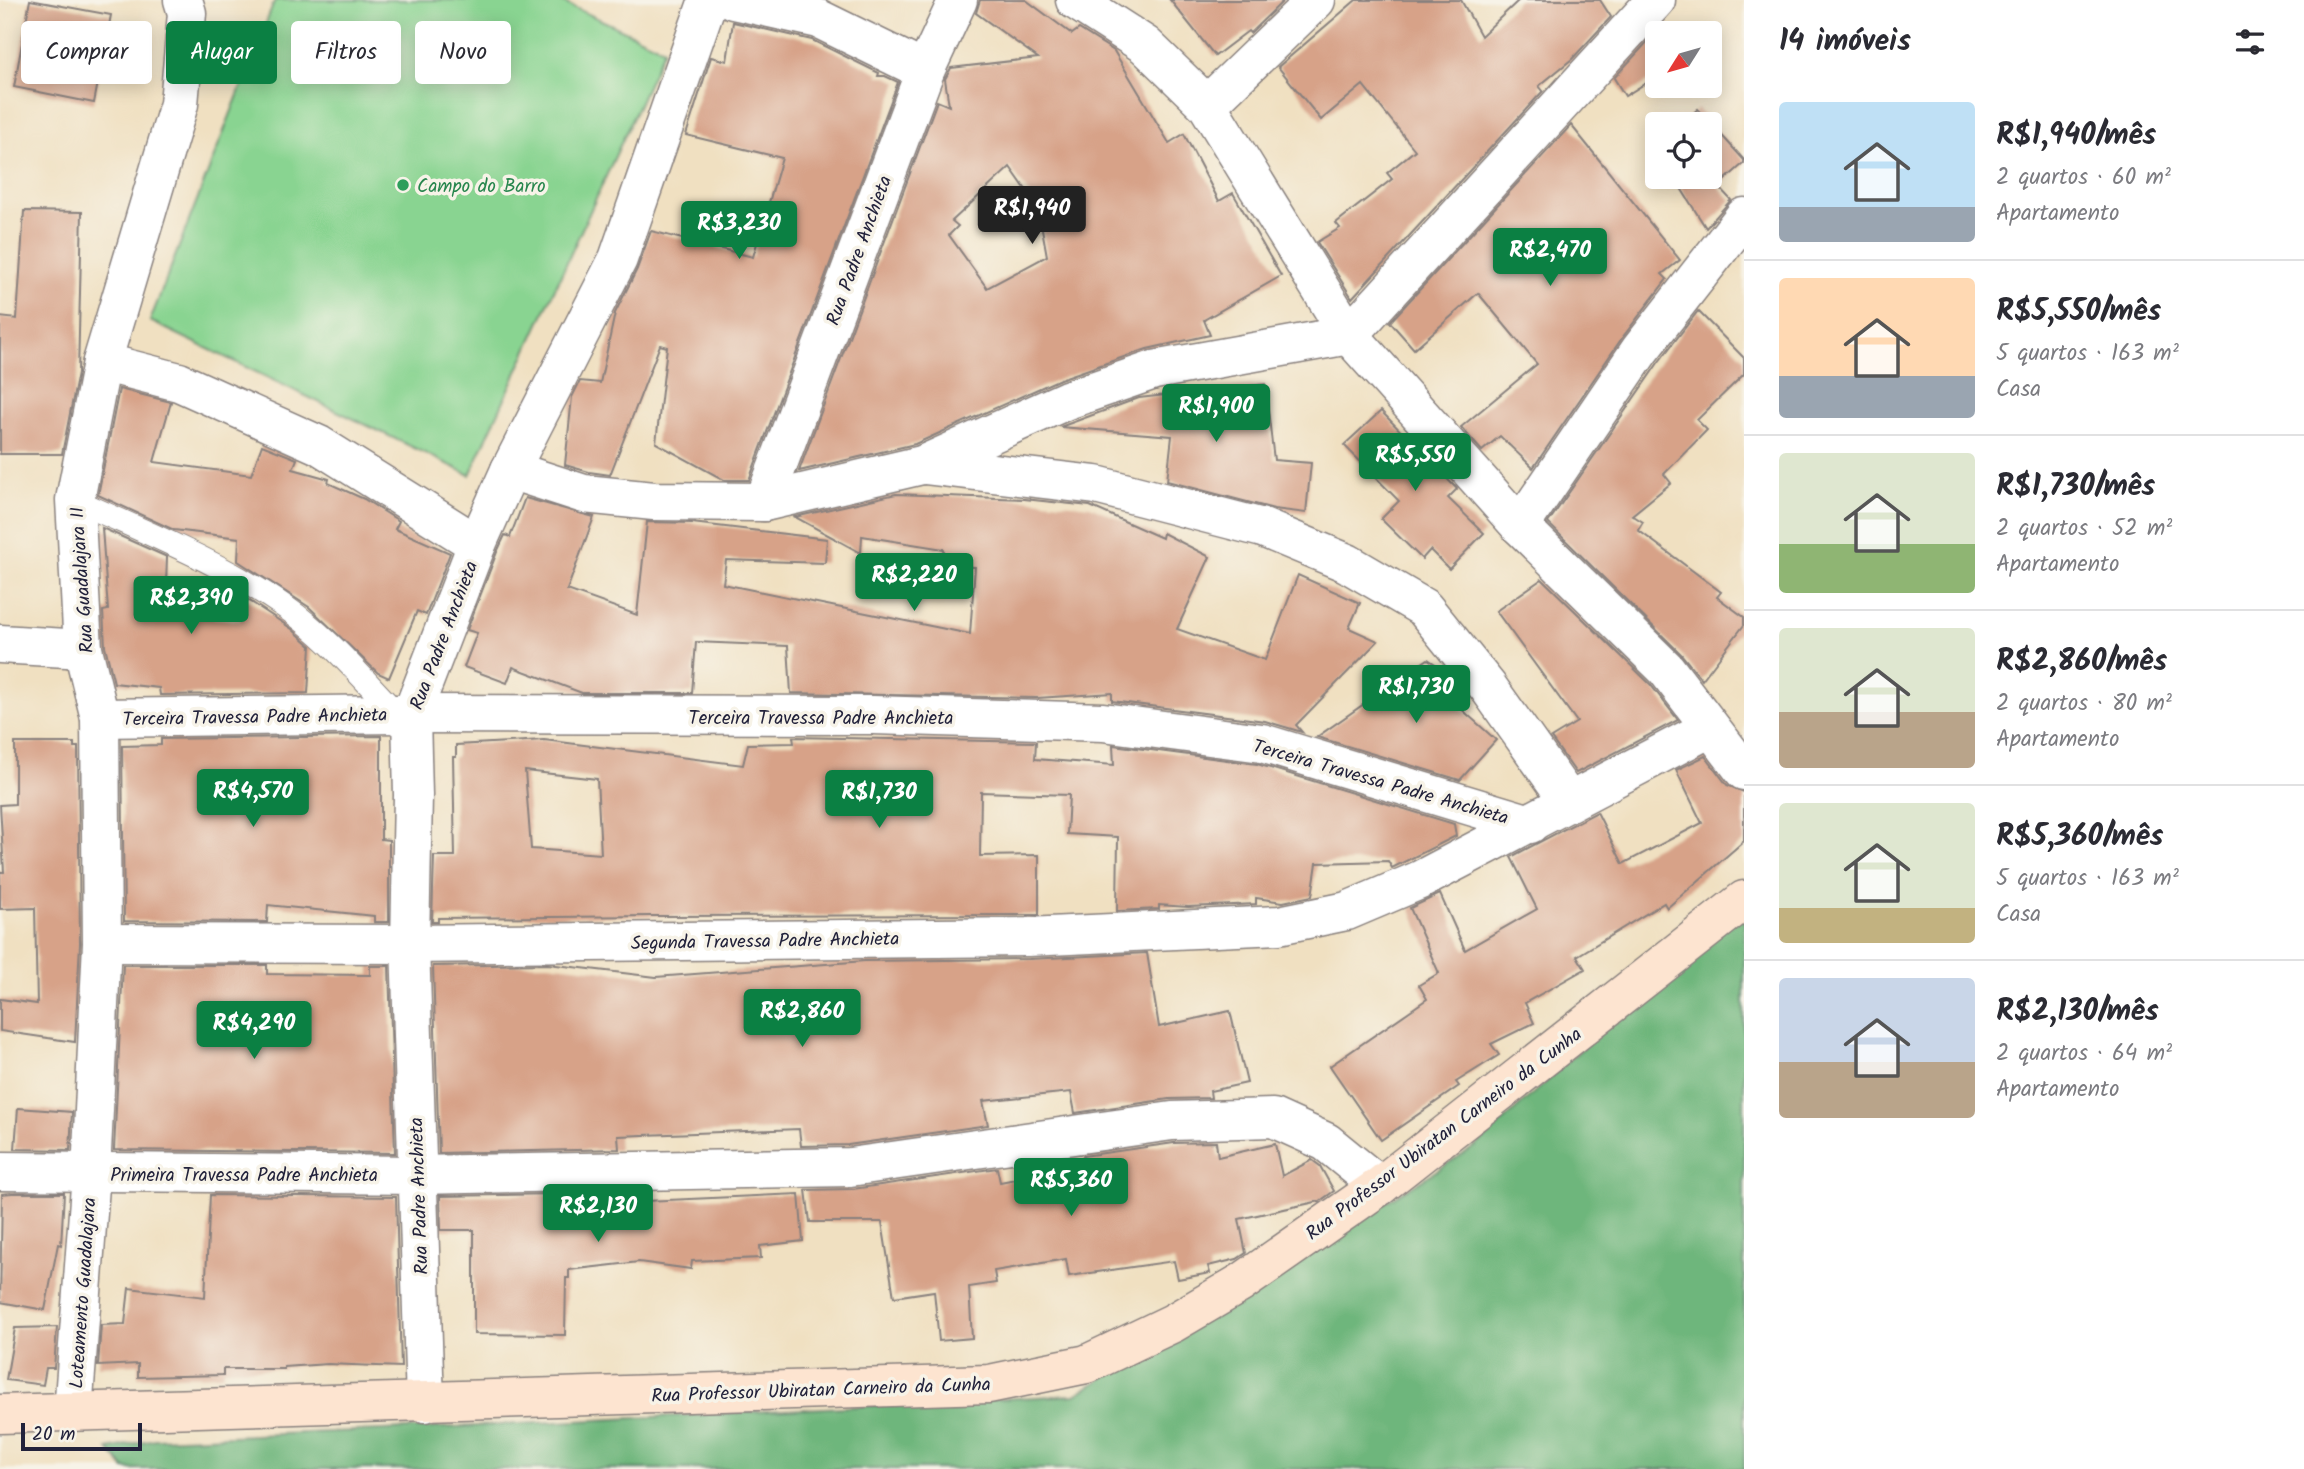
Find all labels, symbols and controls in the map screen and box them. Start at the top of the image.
text: 14 imóveis [1779,18,1911,66]
chip: Comprar [21,21,152,84]
chip: Alugar [166,21,277,84]
chip: Filtros [291,21,401,84]
chip: Novo [415,21,511,84]
north arrow [1645,21,1722,98]
map controls [1645,21,1722,189]
icon: filters [2231,23,2269,61]
button: locate [1645,112,1722,189]
text: R$1,940/mês [1996,112,2156,160]
icon: home [1835,130,1919,214]
text: 2 quartos · 60 m² [1996,160,2171,196]
place label: Campo do Barro [417,172,546,202]
street label: Rua Padre Anchieta [819,172,901,330]
marker: Campo do Barro [395,177,411,193]
pin: R$1,940 [967,187,1097,246]
text: R$1,940 [994,191,1070,227]
text: Apartamento [1996,196,2119,232]
pin: R$3,230 [674,202,804,261]
text: R$3,230 [697,206,781,242]
pin: R$2,470 [1485,229,1615,288]
text: R$2,470 [1509,233,1591,269]
text: R$5,550/mês [1996,288,2161,336]
icon: home [1835,306,1919,390]
text: 5 quartos · 163 m² [1996,336,2179,372]
text: Casa [1996,372,2041,408]
pin: R$1,900 [1151,384,1281,444]
text: R$1,900 [1178,389,1254,425]
pin: R$5,550 [1350,434,1480,493]
text: R$5,550 [1375,438,1455,474]
text: R$1,730/mês [1996,463,2155,511]
icon: home [1835,481,1919,565]
street label: Rua Guadalajara II [63,506,103,654]
text: 2 quartos · 52 m² [1996,511,2172,547]
text: Apartamento [1996,547,2119,583]
pin: R$2,220 [849,554,979,613]
street label: Rua Padre Anchieta [403,557,487,715]
text: R$2,220 [871,558,957,594]
pin: R$2,390 [126,576,256,636]
text: R$2,390 [150,581,232,617]
text: R$2,860/mês [1996,638,2167,686]
icon: home [1835,656,1919,740]
pin: R$1,730 [1351,666,1481,725]
text: R$1,730 [1378,670,1454,706]
text: 2 quartos · 80 m² [1996,686,2172,722]
street label: Terceira Travessa Padre Anchieta [122,701,388,735]
street label: Terceira Travessa Padre Anchieta [689,704,953,734]
text: Apartamento [1996,722,2119,758]
street label: Terceira Travessa Padre Anchieta [1249,732,1512,834]
pin: R$4,570 [188,770,318,829]
pin: R$1,730 [814,770,944,830]
text: R$4,570 [213,774,293,810]
text: R$1,730 [841,775,917,811]
text: R$5,360/mês [1996,813,2164,861]
icon: home [1835,831,1919,915]
text: 5 quartos · 163 m² [1996,861,2179,897]
text: Casa [1996,897,2041,933]
street label: Segunda Travessa Padre Anchieta [631,925,899,959]
text: R$2,130/mês [1996,988,2159,1036]
pin: R$2,860 [737,990,867,1049]
text: R$2,860 [760,994,844,1030]
pin: R$4,290 [189,1002,319,1061]
text: R$4,290 [213,1006,295,1042]
icon: home [1835,1006,1919,1090]
street label: Rua Professor Ubiratan Carneiro da Cunha [1300,1020,1589,1249]
text: 2 quartos · 64 m² [1996,1036,2172,1072]
text: Apartamento [1996,1072,2119,1108]
street label: Rua Padre Anchieta [402,1117,438,1275]
pin: R$5,360 [1006,1158,1136,1218]
street label: Primeira Travessa Padre Anchieta [110,1161,378,1191]
text: R$5,360 [1030,1163,1112,1199]
pin: R$2,130 [533,1184,663,1244]
text: R$2,130 [559,1189,637,1225]
street label: Loteamento Guadalajara [62,1196,106,1390]
street label: Rua Professor Ubiratan Carneiro da Cunha [651,1370,991,1412]
scale bar [21,1420,142,1452]
text: 20 m [32,1420,75,1450]

